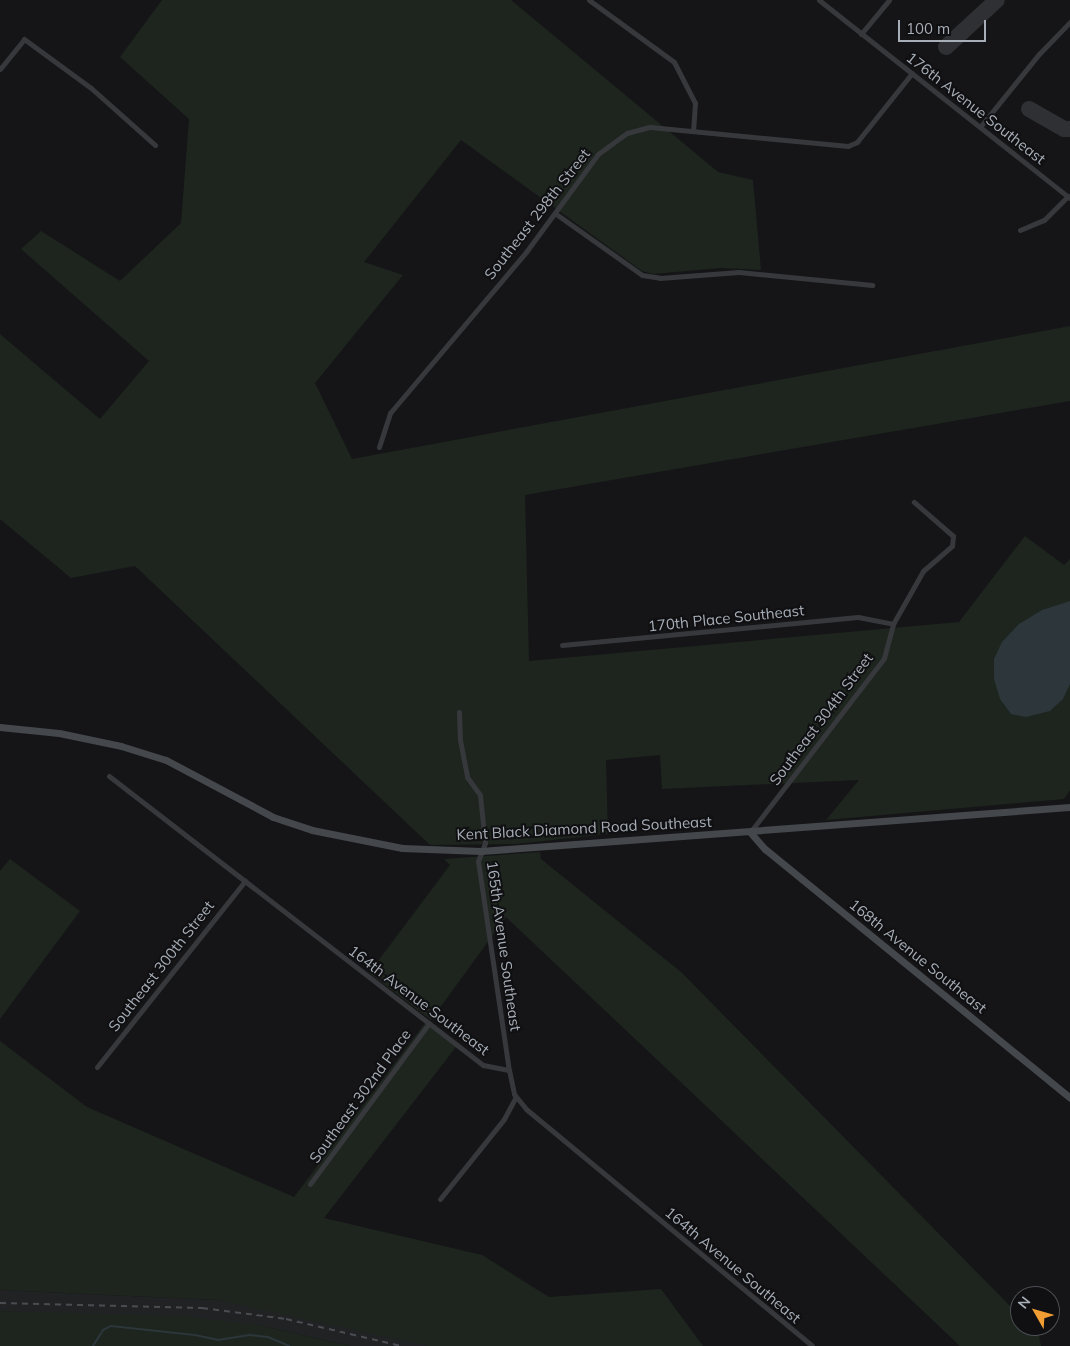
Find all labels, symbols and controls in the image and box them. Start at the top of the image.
scale bar [900,10,988,42]
text: 100 m [906,19,950,38]
street label: 176th Avenue Southeast [903,48,1049,168]
street label: Southeast 298th Street [480,145,594,283]
street label: 170th Place Southeast [647,601,805,635]
street label: Southeast 304th Street [765,649,877,789]
street label: Kent Black Diamond Road Southeast [456,812,712,844]
street label: 165th Avenue Southeast [483,860,525,1032]
street label: 168th Avenue Southeast [846,895,990,1017]
street label: Southeast 300th Street [104,897,218,1035]
street label: 164th Avenue Southeast [345,941,493,1059]
street label: Southeast 302nd Place [305,1026,415,1166]
street label: 164th Avenue Southeast [662,1203,804,1327]
north arrow [1010,1286,1060,1336]
text: N [1014,1293,1034,1312]

